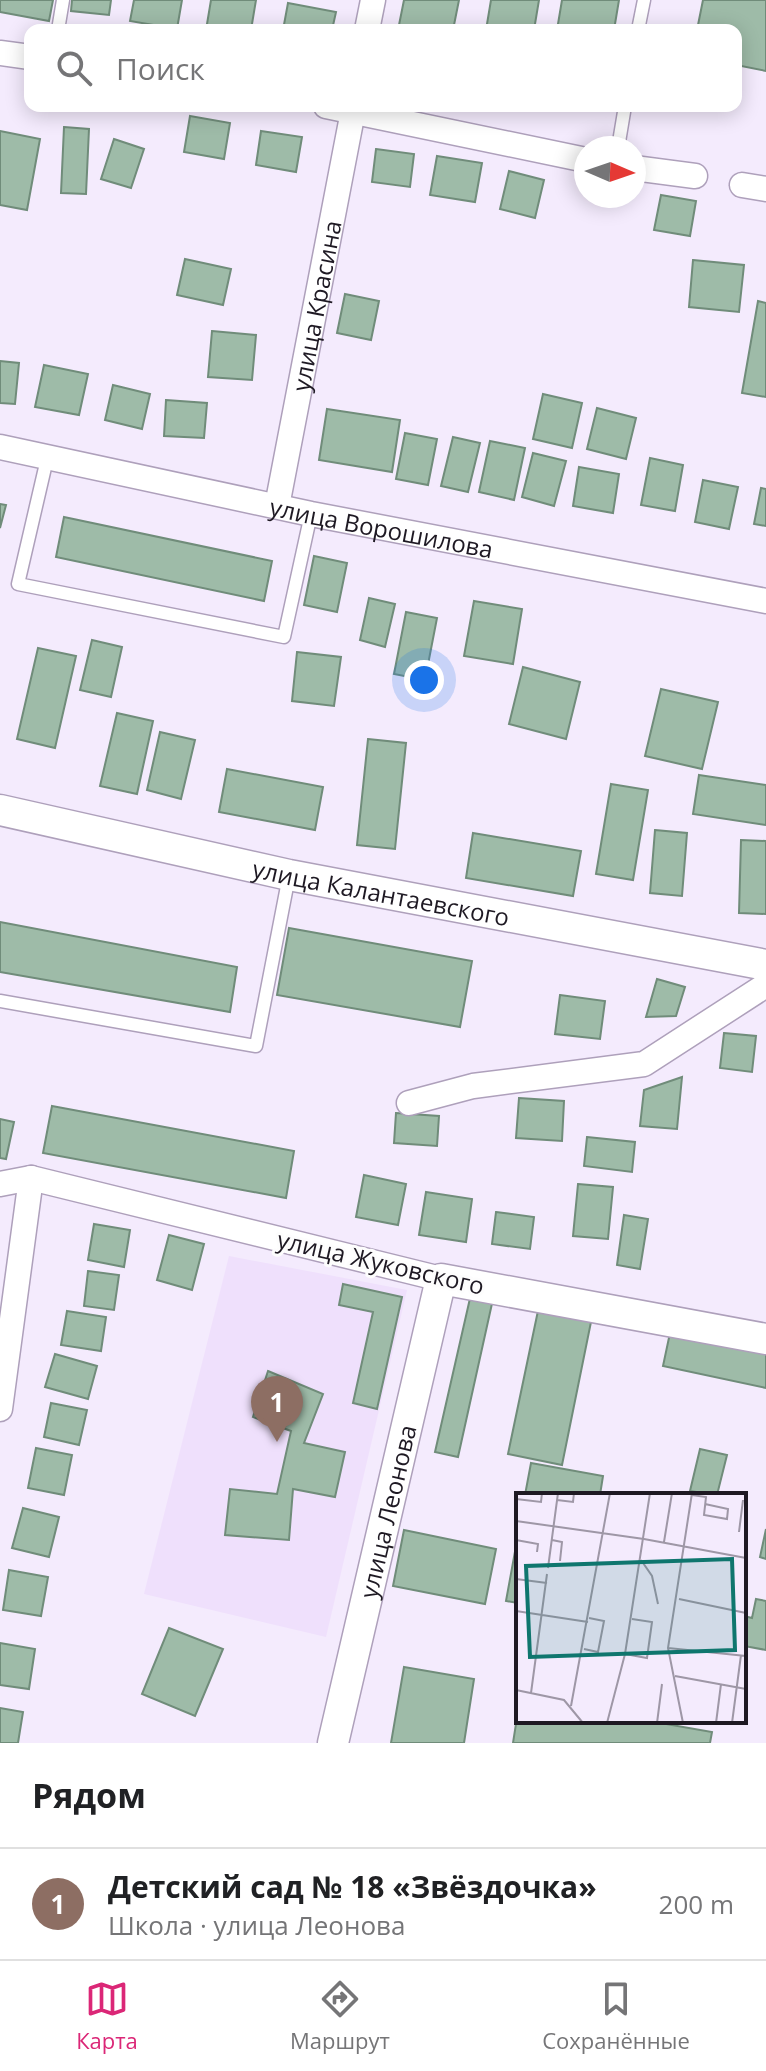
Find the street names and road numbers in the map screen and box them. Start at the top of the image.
street label: улица Красина [283,217,348,394]
street label: улица Ворошилова [267,489,496,565]
street label: улица Калантаевского [250,851,512,933]
street label: улица Жуковского [274,1222,488,1302]
street label: улица Леонова [351,1421,423,1601]

